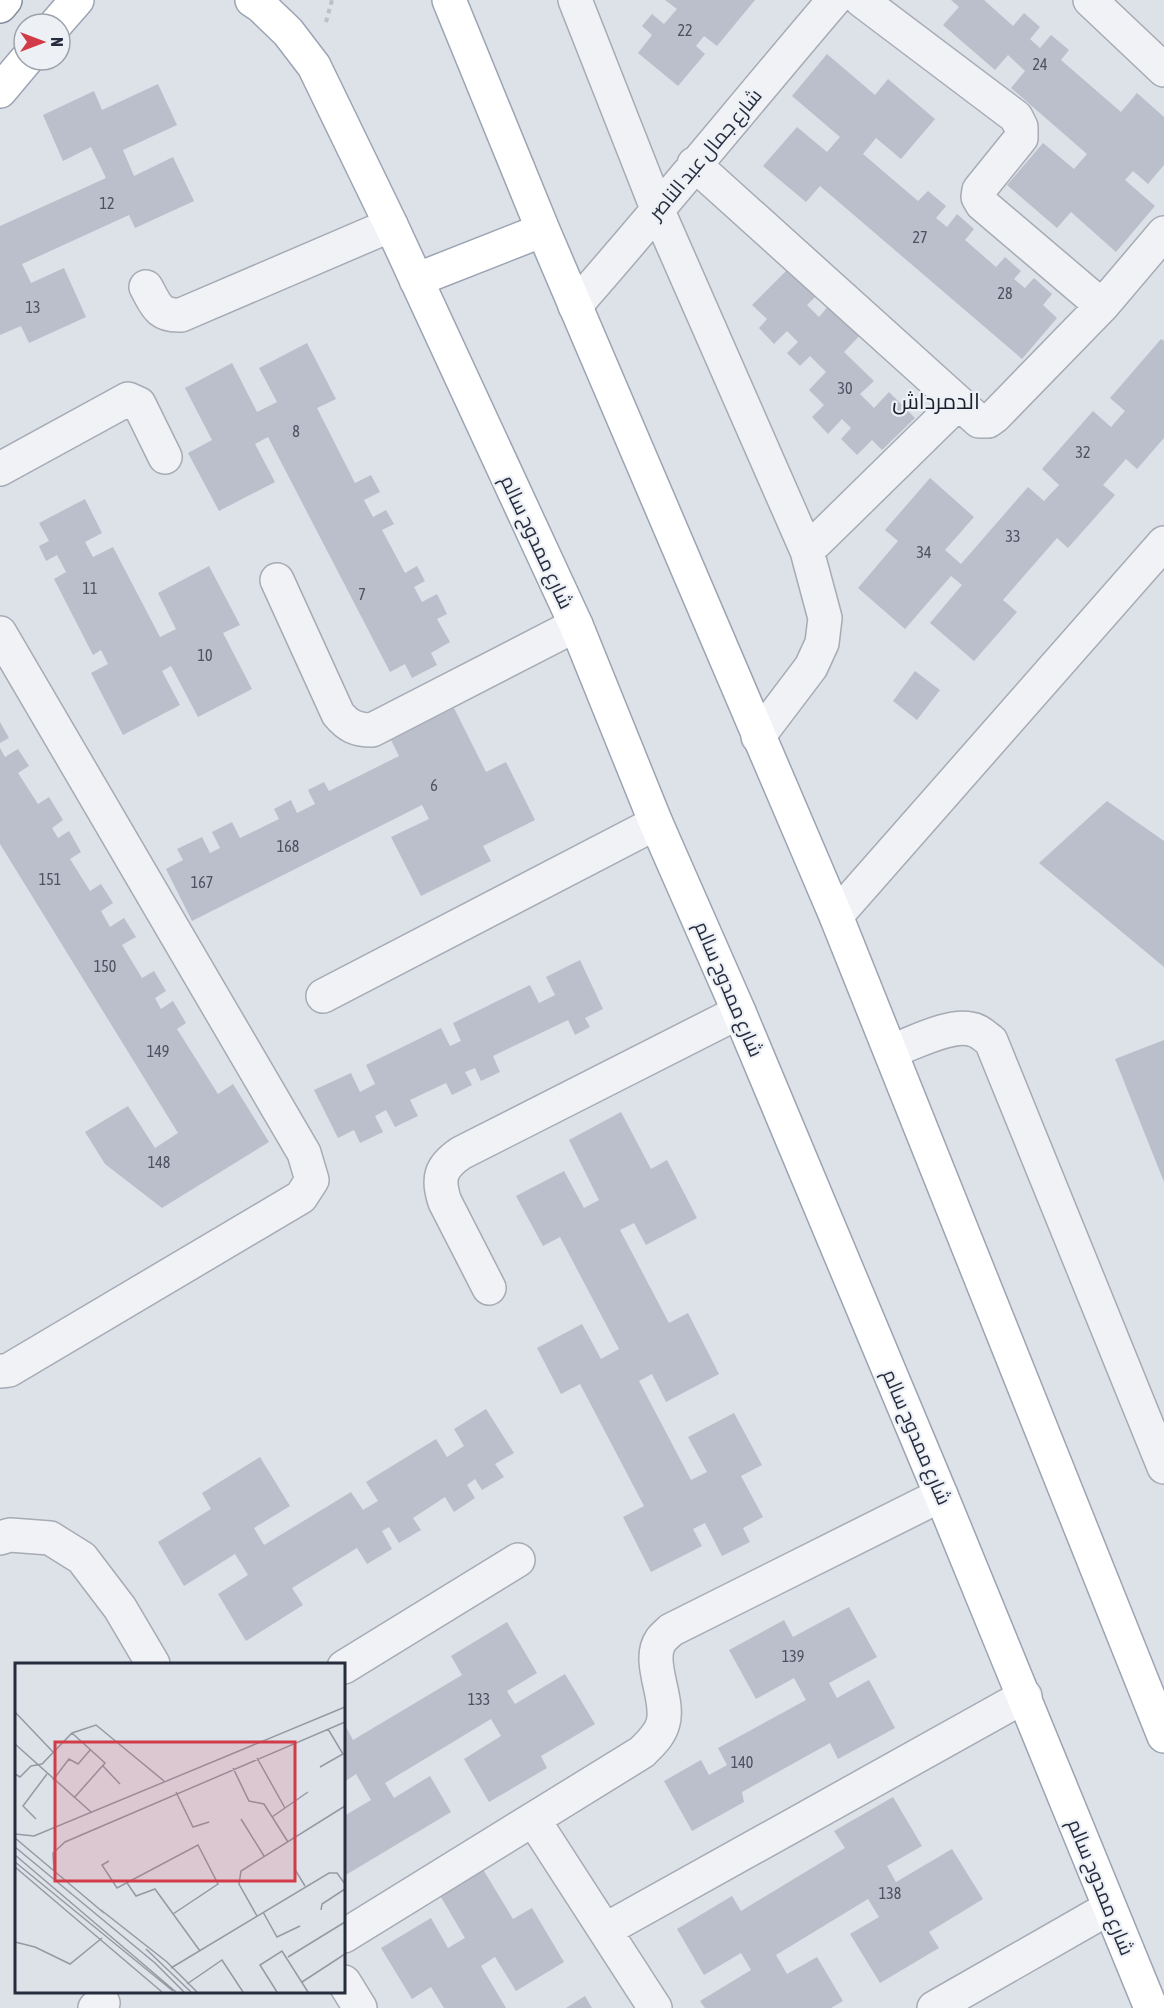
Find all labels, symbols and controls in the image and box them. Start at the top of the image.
north arrow [12,12,72,72]
house number: 22 [677,21,693,39]
text: N [48,37,66,47]
house number: 24 [1032,55,1048,73]
street label: شارع جمال عبد الناصر [643,84,768,226]
house number: 12 [99,194,115,212]
house number: 27 [912,228,928,246]
house number: 28 [997,284,1013,302]
house number: 13 [25,298,41,316]
house number: 30 [837,379,853,397]
district label: الدمرداش [892,388,980,415]
house number: 8 [292,422,300,440]
house number: 32 [1075,443,1091,461]
street label: شارع ممدوح سالم [494,471,578,614]
house number: 33 [1005,527,1021,545]
house number: 34 [916,543,932,561]
house number: 11 [82,579,98,597]
house number: 7 [358,585,366,603]
house number: 10 [197,646,213,664]
house number: 6 [430,776,438,794]
house number: 168 [277,837,299,855]
house number: 151 [39,870,61,888]
house number: 167 [191,873,213,891]
street label: شارع ممدوح سالم [688,918,768,1061]
house number: 150 [94,957,116,975]
house number: 149 [147,1042,169,1060]
house number: 148 [148,1153,170,1171]
street label: شارع ممدوح سالم [876,1366,956,1509]
house number: 139 [782,1647,804,1665]
inset map [15,1663,345,1993]
house number: 133 [468,1690,490,1708]
house number: 140 [731,1753,753,1771]
street label: شارع ممدوح سالم [1061,1815,1139,1959]
house number: 138 [879,1884,901,1902]

